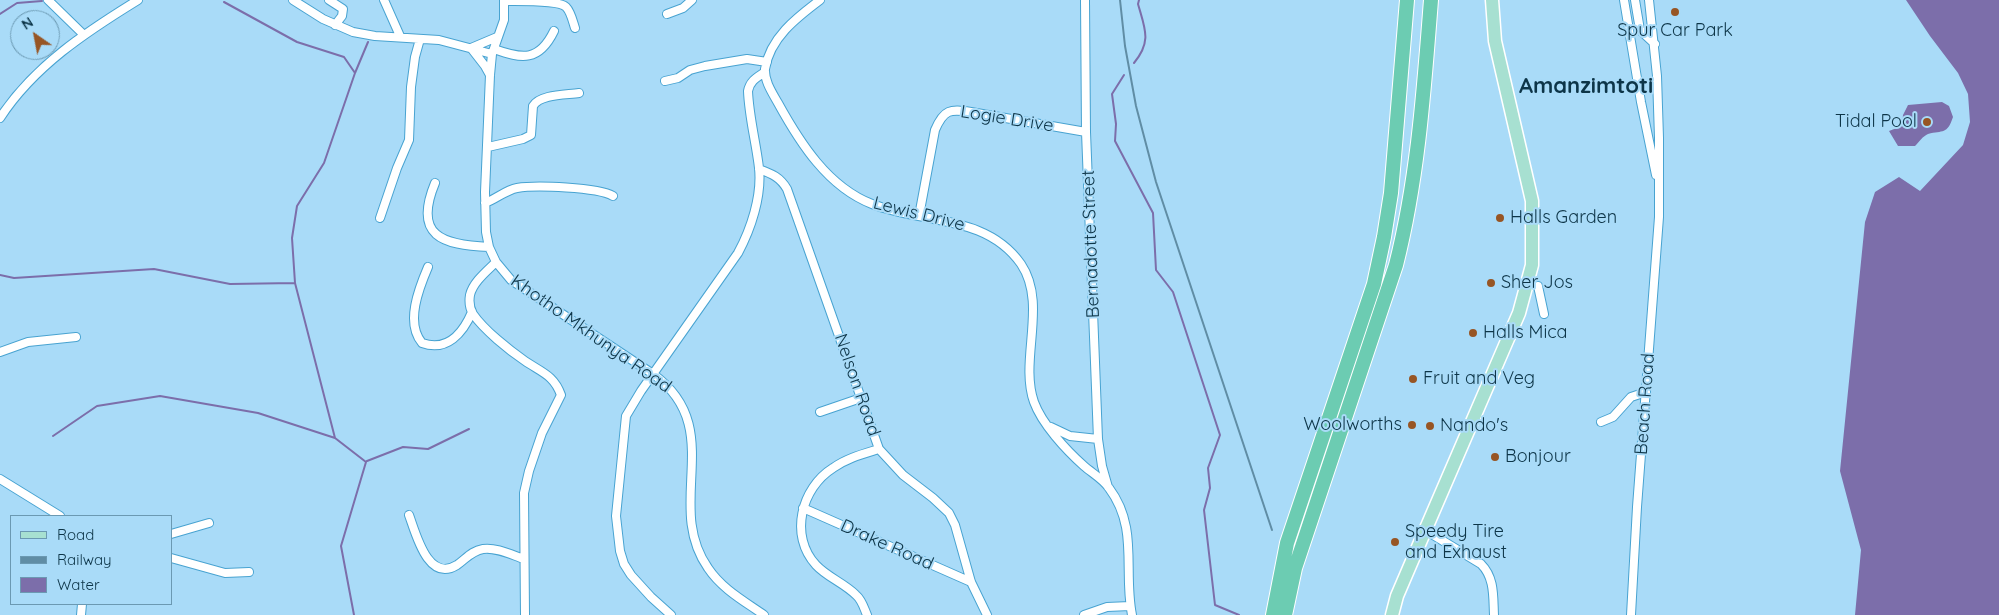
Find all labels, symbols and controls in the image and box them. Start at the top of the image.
marker: Spur Car Park [1669,6,1681,18]
north arrow [10,10,60,60]
text: N [18,13,37,34]
place label: Spur Car Park [1617,20,1733,42]
district label: Amanzimtoti [1519,73,1653,99]
street label: Logie Drive [959,101,1055,137]
place label: Tidal Pool [1835,111,1917,133]
marker: Tidal Pool [1921,116,1933,128]
street label: Bernadotte Street [1078,170,1104,318]
street label: Lewis Drive [871,192,967,236]
place label: Halls Garden [1510,207,1617,229]
marker: Halls Garden [1494,212,1506,224]
street label: Khotho Mkhunya Road [506,270,676,398]
place label: Sher Jos [1501,272,1573,294]
marker: Sher Jos [1485,277,1497,289]
place label: Halls Mica [1483,322,1567,344]
marker: Halls Mica [1467,327,1479,339]
street label: Nelson Road [829,331,885,439]
street label: Beach Road [1631,352,1659,456]
place label: Fruit and Veg [1423,368,1535,390]
marker: Fruit and Veg [1407,373,1419,385]
place label: Woolworths [1303,414,1402,436]
place label: Nando's [1440,415,1508,437]
marker: Woolworths [1406,419,1418,431]
marker: Nando's [1424,420,1436,432]
place label: Bonjour [1505,446,1571,468]
marker: Bonjour [1489,451,1501,463]
legend [10,515,172,605]
street label: Drake Road [837,515,937,575]
place label: Speedy Tire and Exhaust [1405,521,1507,564]
text: Road [57,525,94,544]
marker: Speedy Tire and Exhaust [1389,536,1401,548]
text: Railway [57,550,112,569]
text: Water [57,575,100,594]

